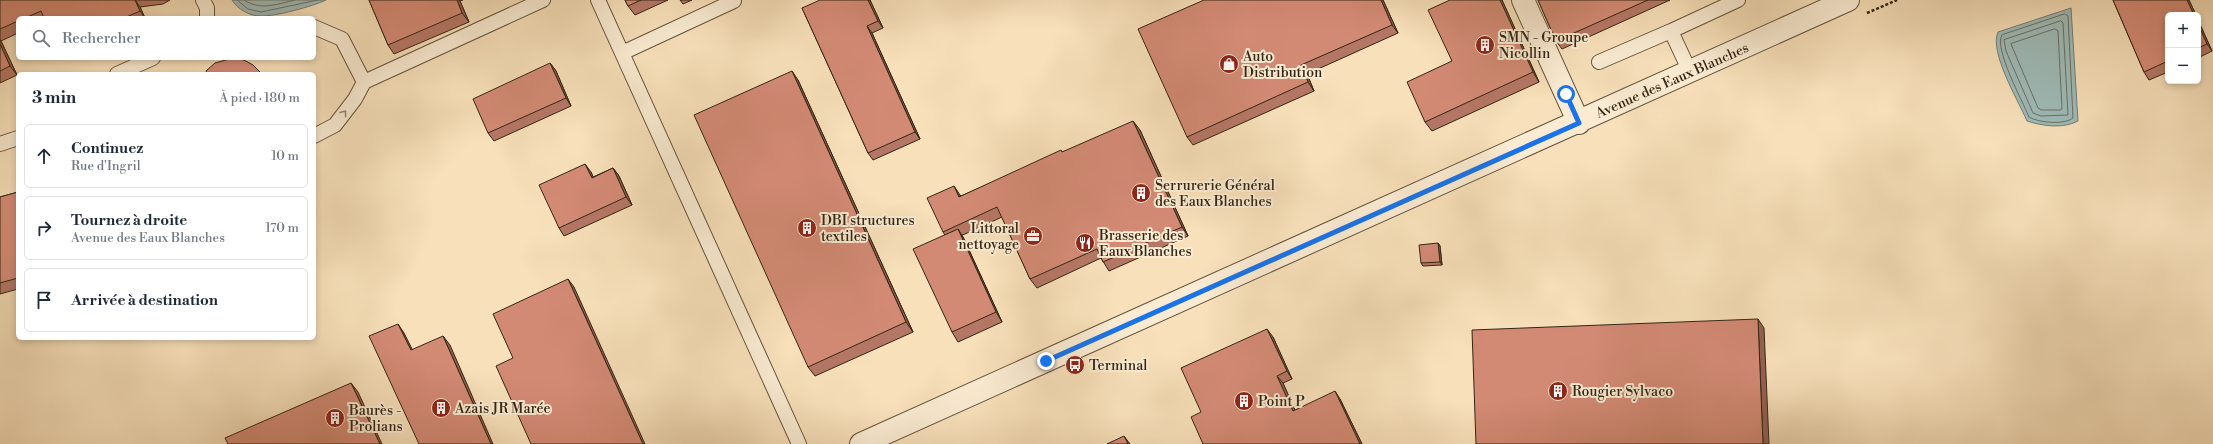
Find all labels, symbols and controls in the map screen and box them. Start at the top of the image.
map controls [2165,12,2201,84]
button: + [2165,12,2201,48]
search box [16,16,316,60]
icon: search [30,27,52,49]
text: Rechercher [62,29,141,48]
place label: SMN - Groupe Nicollin [1499,29,1588,63]
building icon: SMN - Groupe Nicollin [1474,34,1496,56]
street label: Avenue des Eaux Blanches [1592,39,1752,123]
place label: Auto Distribution [1242,48,1323,82]
button: − [2165,48,2201,84]
shop icon: Auto Distribution [1218,53,1240,75]
route start [1557,85,1575,103]
text: 3 min [32,87,76,109]
text: À pied · 180 m [219,90,300,106]
one-way arrow [339,111,346,118]
text: Continuez [71,139,143,158]
icon: ahead [33,145,55,167]
text: 10 m [271,148,299,164]
text: Rue d'Ingril [71,158,141,174]
place label: Serrurerie Général des Eaux Blanches [1155,177,1275,211]
building icon: Serrurerie Général des Eaux Blanches [1130,182,1152,204]
text: Tournez à droite [71,211,187,230]
place label: DBI structures textiles [821,212,915,246]
icon: right [33,217,55,239]
building icon: DBI structures textiles [796,217,818,239]
text: 170 m [265,220,299,236]
place label: Littoral nettoyage [958,220,1019,254]
office icon: Littoral nettoyage [1022,225,1044,247]
place label: Brasserie des Eaux Blanches [1098,227,1192,261]
text: Avenue des Eaux Blanches [71,230,225,246]
restaurant icon: Brasserie des Eaux Blanches [1074,232,1096,254]
icon: arrive [33,289,55,311]
text: Arrivée à destination [71,291,218,310]
route end [1037,352,1055,370]
bus stop icon: Terminal [1064,354,1086,376]
place label: Terminal [1089,357,1147,375]
building icon: Rougier Sylvaco [1547,380,1569,402]
place label: Rougier Sylvaco [1572,383,1673,401]
building icon: Point P [1233,390,1255,412]
place label: Point P [1258,393,1305,411]
building icon: Azais JR Marée [430,397,452,419]
place label: Azais JR Marée [454,400,551,418]
place label: Baurès - Prolians [348,402,403,436]
building icon: Baurès - Prolians [324,407,346,429]

